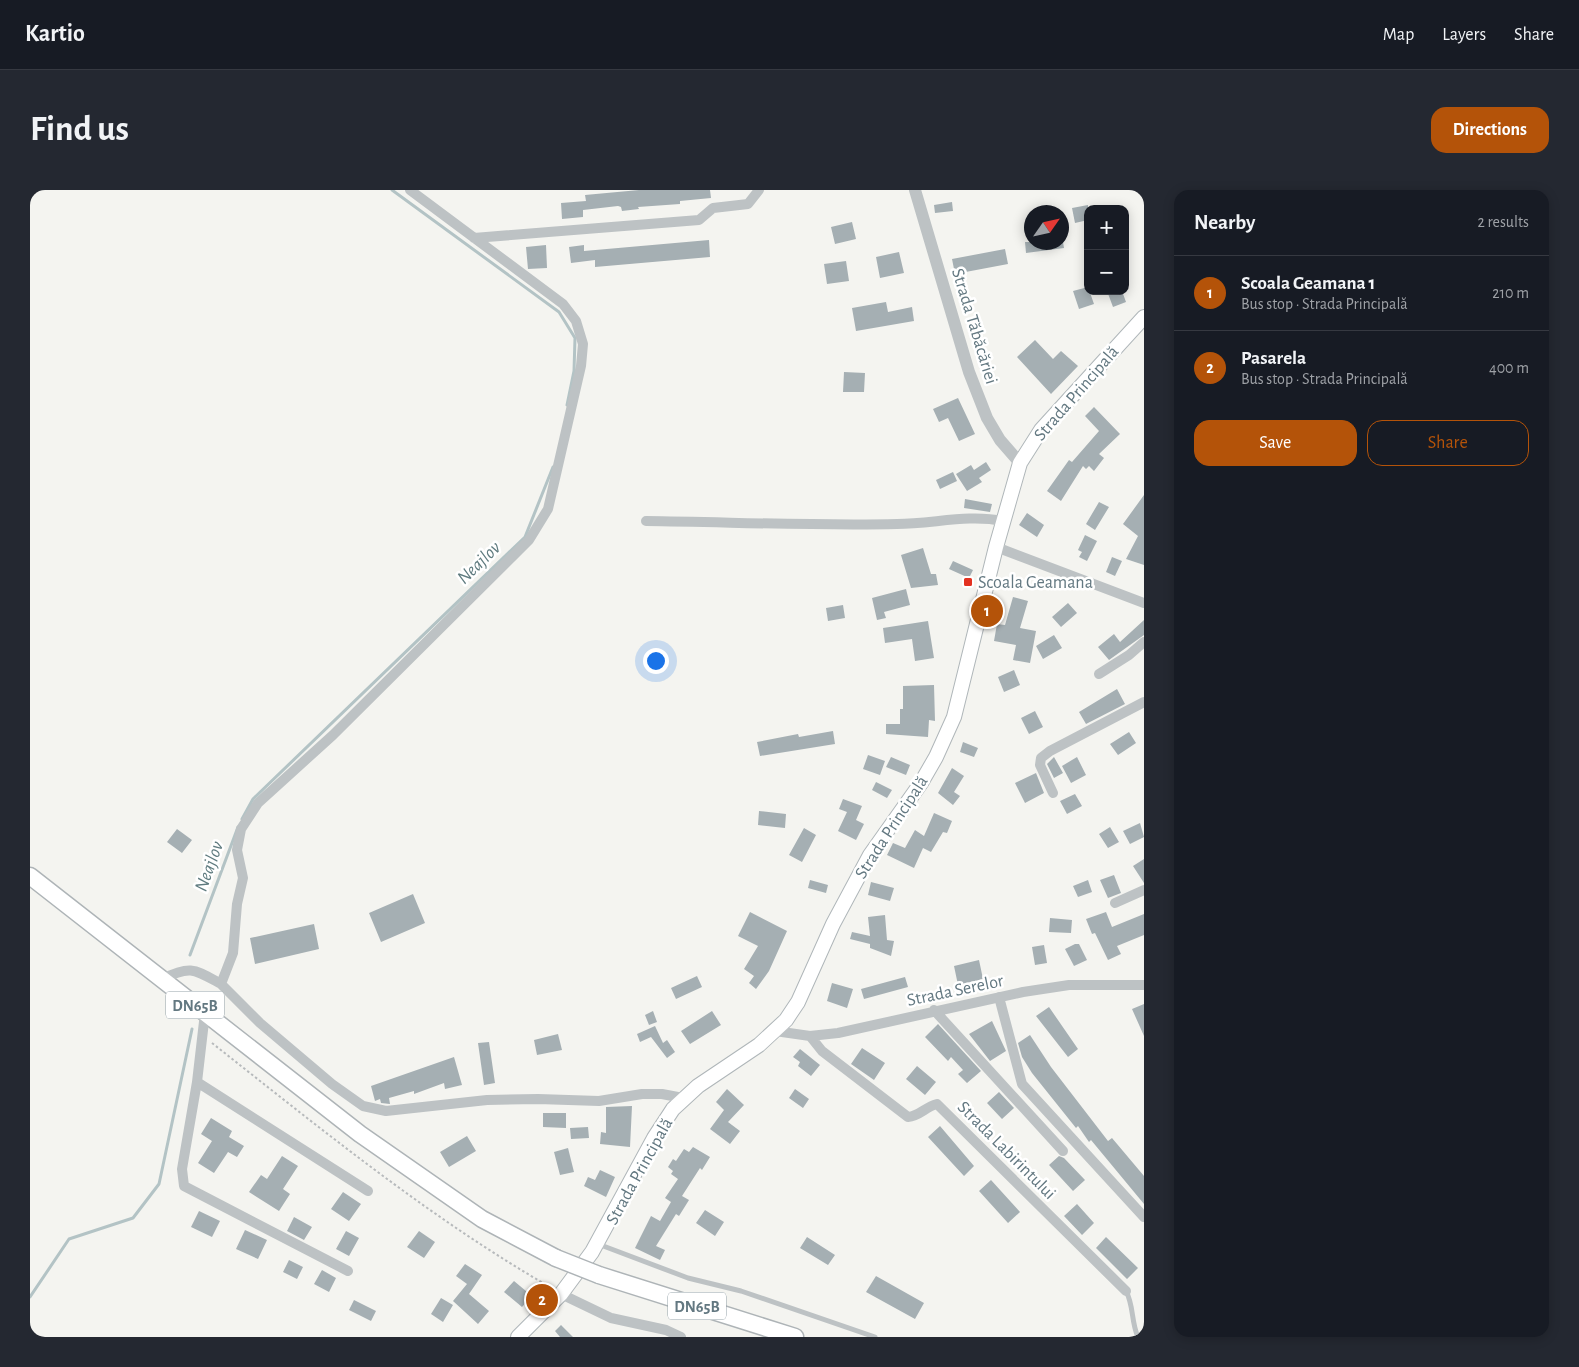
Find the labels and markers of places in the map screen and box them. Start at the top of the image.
place label: Scoala Geamana [978,574,1093,592]
marker: Scoala Geamana [962,576,974,588]
pin: 1 [971,592,1003,630]
pin: 2 [526,1281,558,1319]

